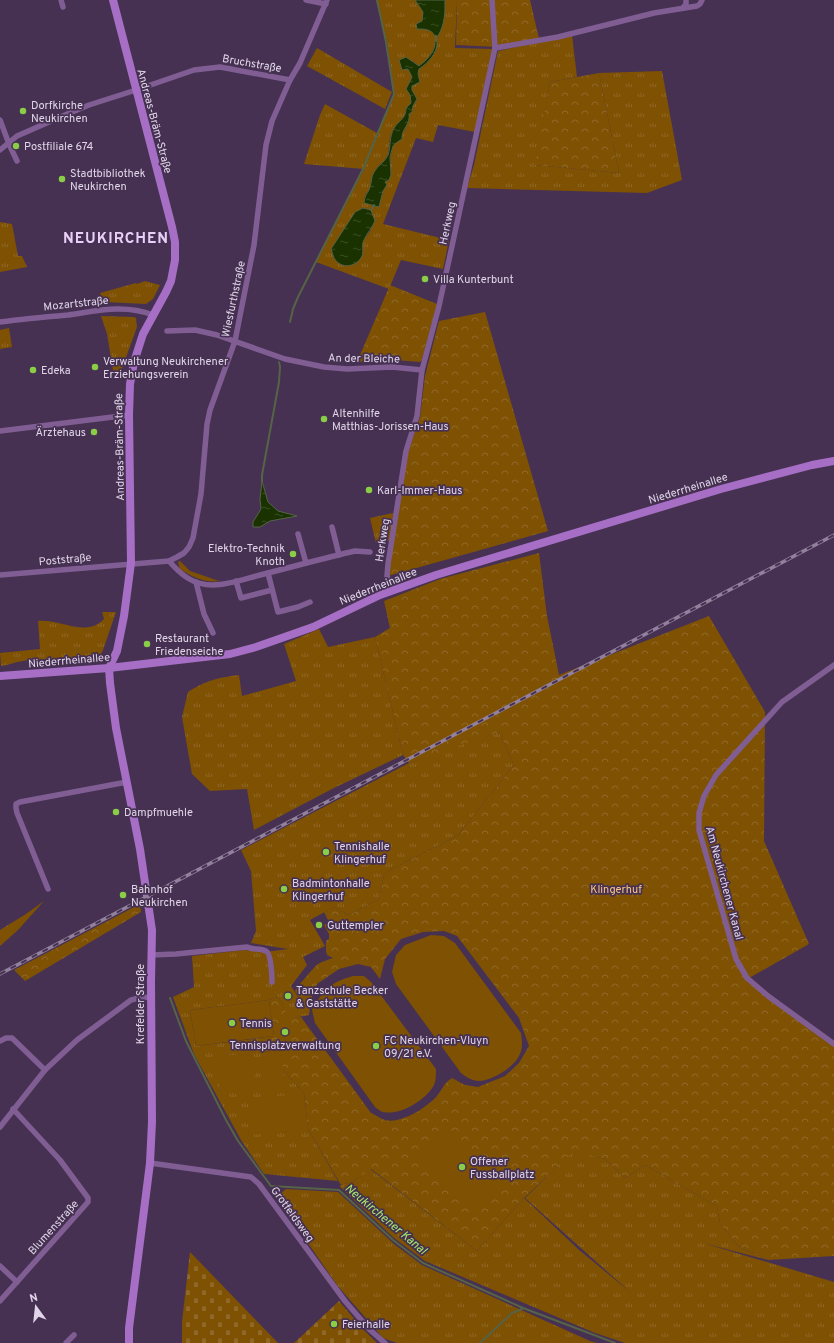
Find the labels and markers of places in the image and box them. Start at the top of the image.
place label: Dorfkirche Neukirchen [31,99,88,126]
marker: Dorfkirche Neukirchen [18,106,28,116]
place label: Postfiliale 674 [24,140,93,154]
marker: Postfiliale 674 [11,141,21,151]
place label: Stadtbibliothek Neukirchen [70,167,146,194]
marker: Stadtbibliothek Neukirchen [57,174,67,184]
place label: Villa Kunterbunt [433,273,514,287]
marker: Villa Kunterbunt [420,274,430,284]
place label: Verwaltung Neukirchener Erziehungsverein [103,355,229,382]
marker: Verwaltung Neukirchener Erziehungsverein [90,362,100,372]
place label: Edeka [41,364,71,378]
marker: Edeka [28,365,38,375]
place label: Altenhilfe Matthias-Jorissen-Haus [332,407,449,434]
marker: Altenhilfe Matthias-Jorissen-Haus [319,414,329,424]
place label: Ärztehaus [35,425,86,440]
marker: Ärztehaus [89,427,99,437]
place label: Karl-Immer-Haus [377,484,462,498]
marker: Karl-Immer-Haus [364,485,374,495]
place label: Elektro-Technik Knoth [208,542,285,569]
marker: Elektro-Technik Knoth [288,549,298,559]
place label: Restaurant Friedenseiche [155,632,224,659]
marker: Restaurant Friedenseiche [142,639,152,649]
place label: Dampfmuehle [124,806,193,820]
marker: Dampfmuehle [111,807,121,817]
place label: Tennishalle Klingerhuf [334,840,390,867]
marker: Tennishalle Klingerhuf [321,847,331,857]
place label: Badmintonhalle Klingerhuf [292,877,370,904]
place label: Bahnhof Neukirchen [131,883,188,910]
marker: Badmintonhalle Klingerhuf [279,884,289,894]
marker: Bahnhof Neukirchen [118,890,128,900]
place label: Guttempler [327,919,384,933]
marker: Guttempler [314,920,324,930]
place label: Tanzschule Becker & Gaststätte [296,984,389,1011]
marker: Tanzschule Becker & Gaststätte [283,991,293,1001]
place label: Tennis [240,1017,272,1031]
marker: Tennis [227,1018,237,1028]
marker: Tennisplatzverwaltung [280,1027,290,1037]
place label: FC Neukirchen-Vluyn 09/21 e.V. [384,1034,488,1061]
place label: Tennisplatzverwaltung [229,1039,341,1053]
marker: FC Neukirchen-Vluyn 09/21 e.V. [371,1041,381,1051]
place label: Offener Fussballplatz [470,1155,535,1182]
marker: Offener Fussballplatz [457,1162,467,1172]
place label: Feierhalle [342,1318,390,1332]
marker: Feierhalle [329,1319,339,1329]

